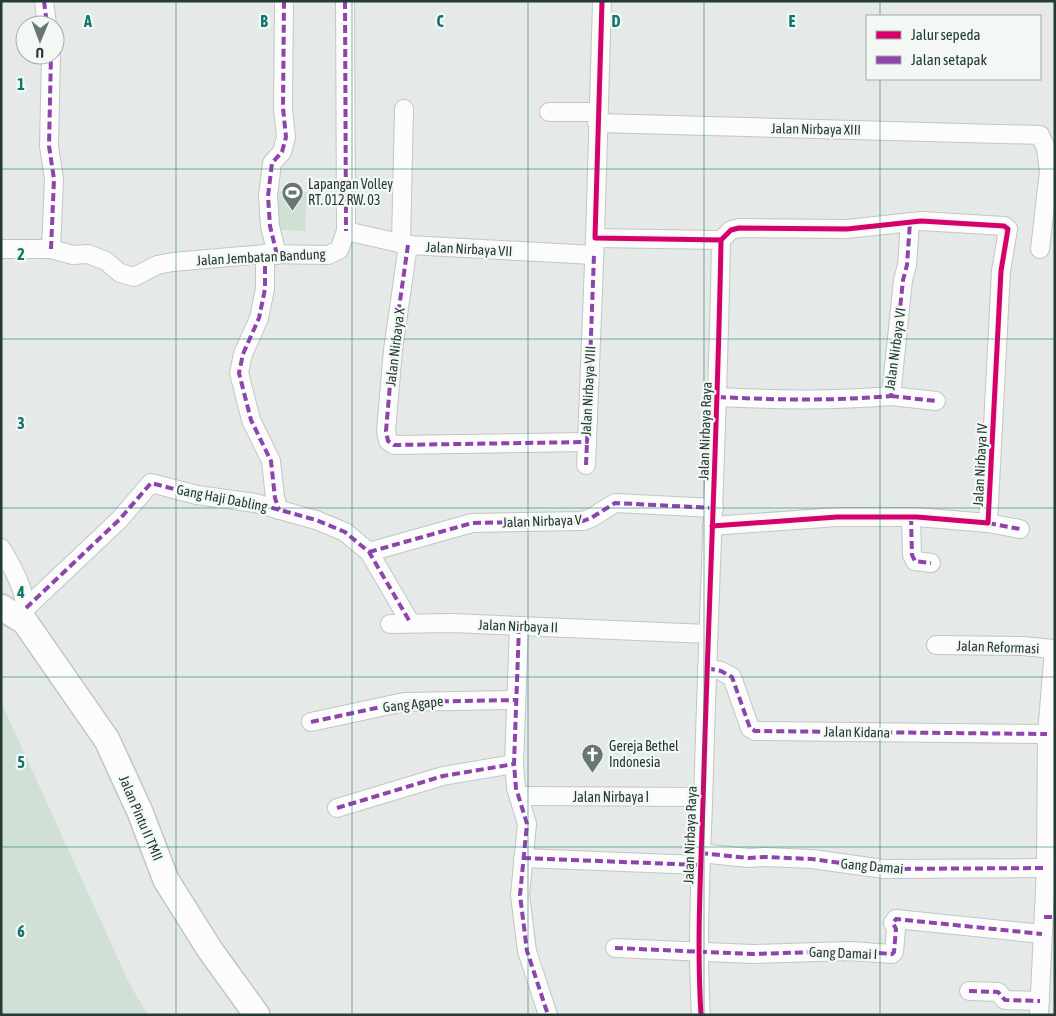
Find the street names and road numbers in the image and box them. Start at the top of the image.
street label: Jalan Nirbaya XIII [771,120,861,138]
street label: Jalan Nirbaya VII [425,239,513,259]
street label: Jalan Jembatan Bandung [196,246,326,268]
street label: Jalan Nirbaya X [382,306,408,387]
street label: Jalan Nirbaya VI [881,307,909,391]
street label: Jalan Nirbaya VIII [578,345,598,437]
street label: Jalan Nirbaya Raya [695,382,715,480]
street label: Jalan Nirbaya IV [970,423,990,507]
street label: Gang Haji Dabling [175,481,269,515]
street label: Jalan Nirbaya V [502,512,582,530]
street label: Jalan Nirbaya II [478,617,558,635]
street label: Jalan Reformasi [956,638,1040,656]
street label: Gang Agape [382,693,444,715]
street label: Jalan Kidana [824,723,890,741]
street label: Jalan Pintu II TMII [116,773,166,863]
street label: Jalan Nirbaya Raya [680,786,700,884]
street label: Jalan Nirbaya I [573,789,649,805]
street label: Gang Damai [840,855,904,877]
street label: Gang Damai I [809,944,877,962]

